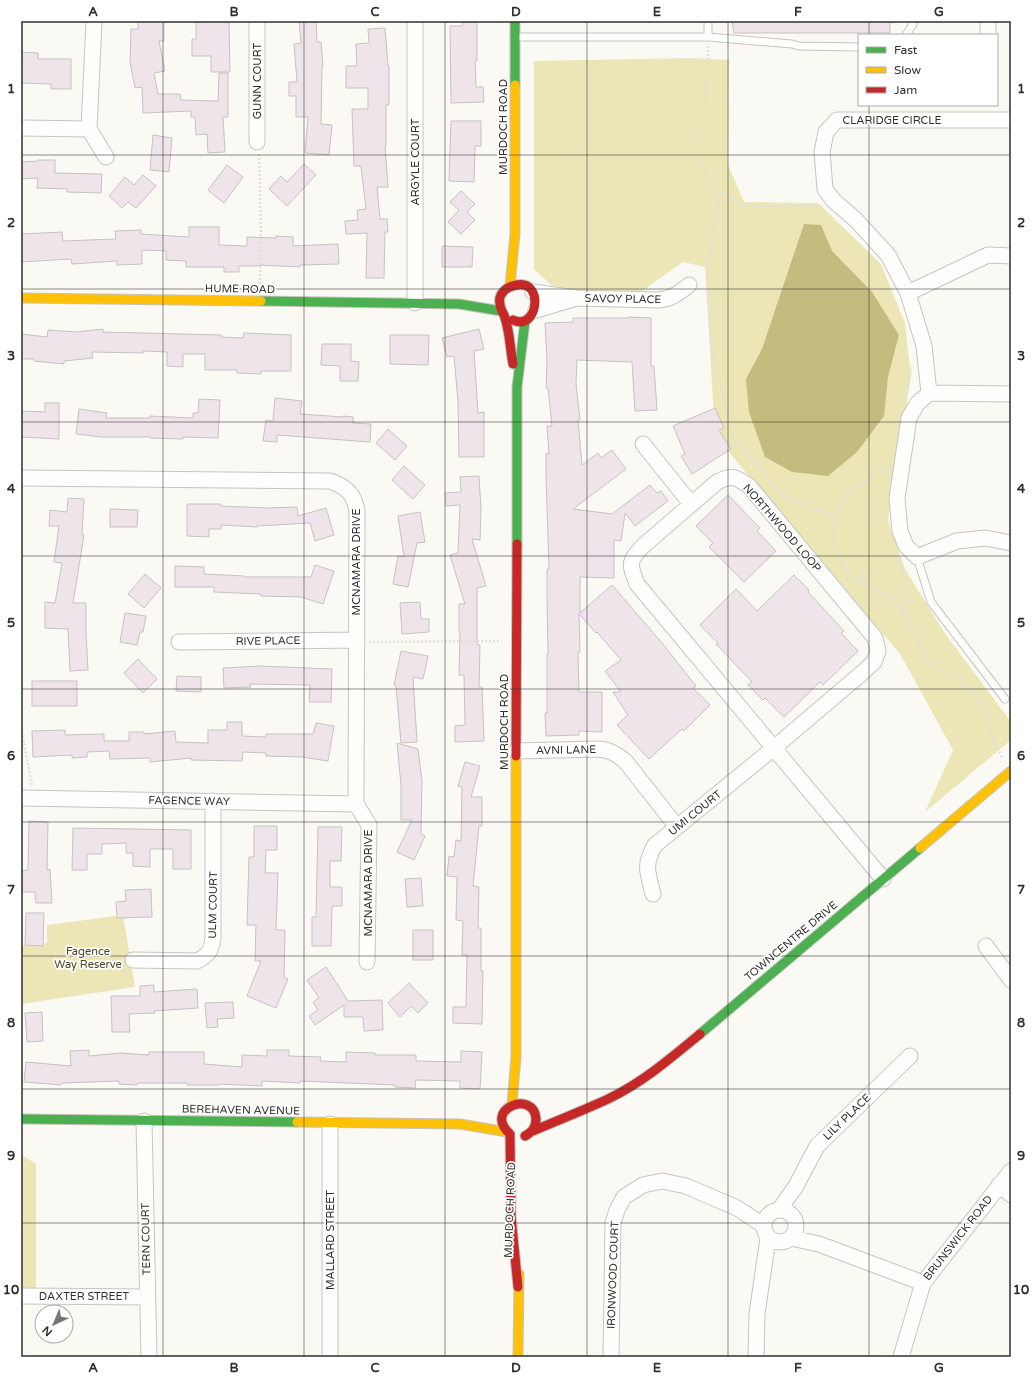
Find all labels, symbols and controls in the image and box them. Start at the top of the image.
text: A [88,4,98,20]
text: B [229,4,239,20]
text: C [370,4,380,20]
text: D [511,4,521,20]
text: E [653,4,661,20]
text: F [794,4,802,20]
text: G [934,4,944,20]
legend [858,34,998,106]
street label: GUNN COURT [251,42,264,119]
text: Fast [894,43,918,57]
text: Slow [894,63,921,77]
street label: MURDOCH ROAD [497,79,510,175]
text: 1 [7,81,15,97]
text: 1 [1017,81,1025,97]
text: Jam [894,83,917,97]
street label: CLARIDGE CIRCLE [842,114,942,127]
street label: ARGYLE COURT [409,118,422,205]
text: 2 [7,215,15,231]
text: 2 [1017,215,1025,231]
street label: HUME ROAD [205,282,275,296]
street label: SAVOY PLACE [585,292,661,306]
text: 3 [7,348,15,364]
text: 3 [1017,348,1025,364]
text: 4 [7,481,16,497]
street label: NORTHWOOD LOOP [740,481,824,575]
text: 4 [1017,481,1026,497]
street label: MCNAMARA DRIVE [350,509,363,615]
text: 5 [7,615,15,631]
text: 5 [1017,615,1025,631]
street label: RIVE PLACE [236,634,300,648]
street label: MURDOCH ROAD [498,674,511,770]
street label: AVNI LANE [536,743,596,757]
text: 6 [7,748,15,764]
text: 6 [1017,748,1025,764]
street label: UMI COURT [666,788,724,838]
street label: FAGENCE WAY [148,794,230,808]
street label: MCNAMARA DRIVE [362,830,375,936]
street label: ULM COURT [206,871,220,939]
text: 7 [7,882,15,898]
text: 7 [1017,882,1025,898]
street label: TOWNCENTRE DRIVE [742,898,840,984]
park label: Fagence Way Reserve [54,945,122,971]
text: 8 [7,1015,15,1031]
text: 8 [1017,1015,1025,1031]
street label: LILY PLACE [821,1091,873,1143]
street label: BEREHAVEN AVENUE [182,1102,300,1118]
text: 9 [7,1148,15,1164]
text: 9 [1017,1148,1025,1164]
street label: MURDOCH ROAD [502,1162,518,1258]
street label: MALLARD STREET [324,1190,337,1290]
street label: BRUNSWICK ROAD [921,1193,995,1283]
street label: TERN COURT [139,1202,153,1275]
street label: IRONWOOD COURT [605,1220,621,1329]
text: 10 [3,1282,19,1298]
text: 10 [1013,1282,1029,1298]
street label: DAXTER STREET [39,1290,129,1303]
north arrow [34,1304,74,1344]
text: N [40,1323,55,1339]
text: A [88,1360,98,1376]
text: B [229,1360,239,1376]
text: C [370,1360,380,1376]
text: D [511,1360,521,1376]
text: E [653,1360,661,1376]
text: F [794,1360,802,1376]
text: G [934,1360,944,1376]

